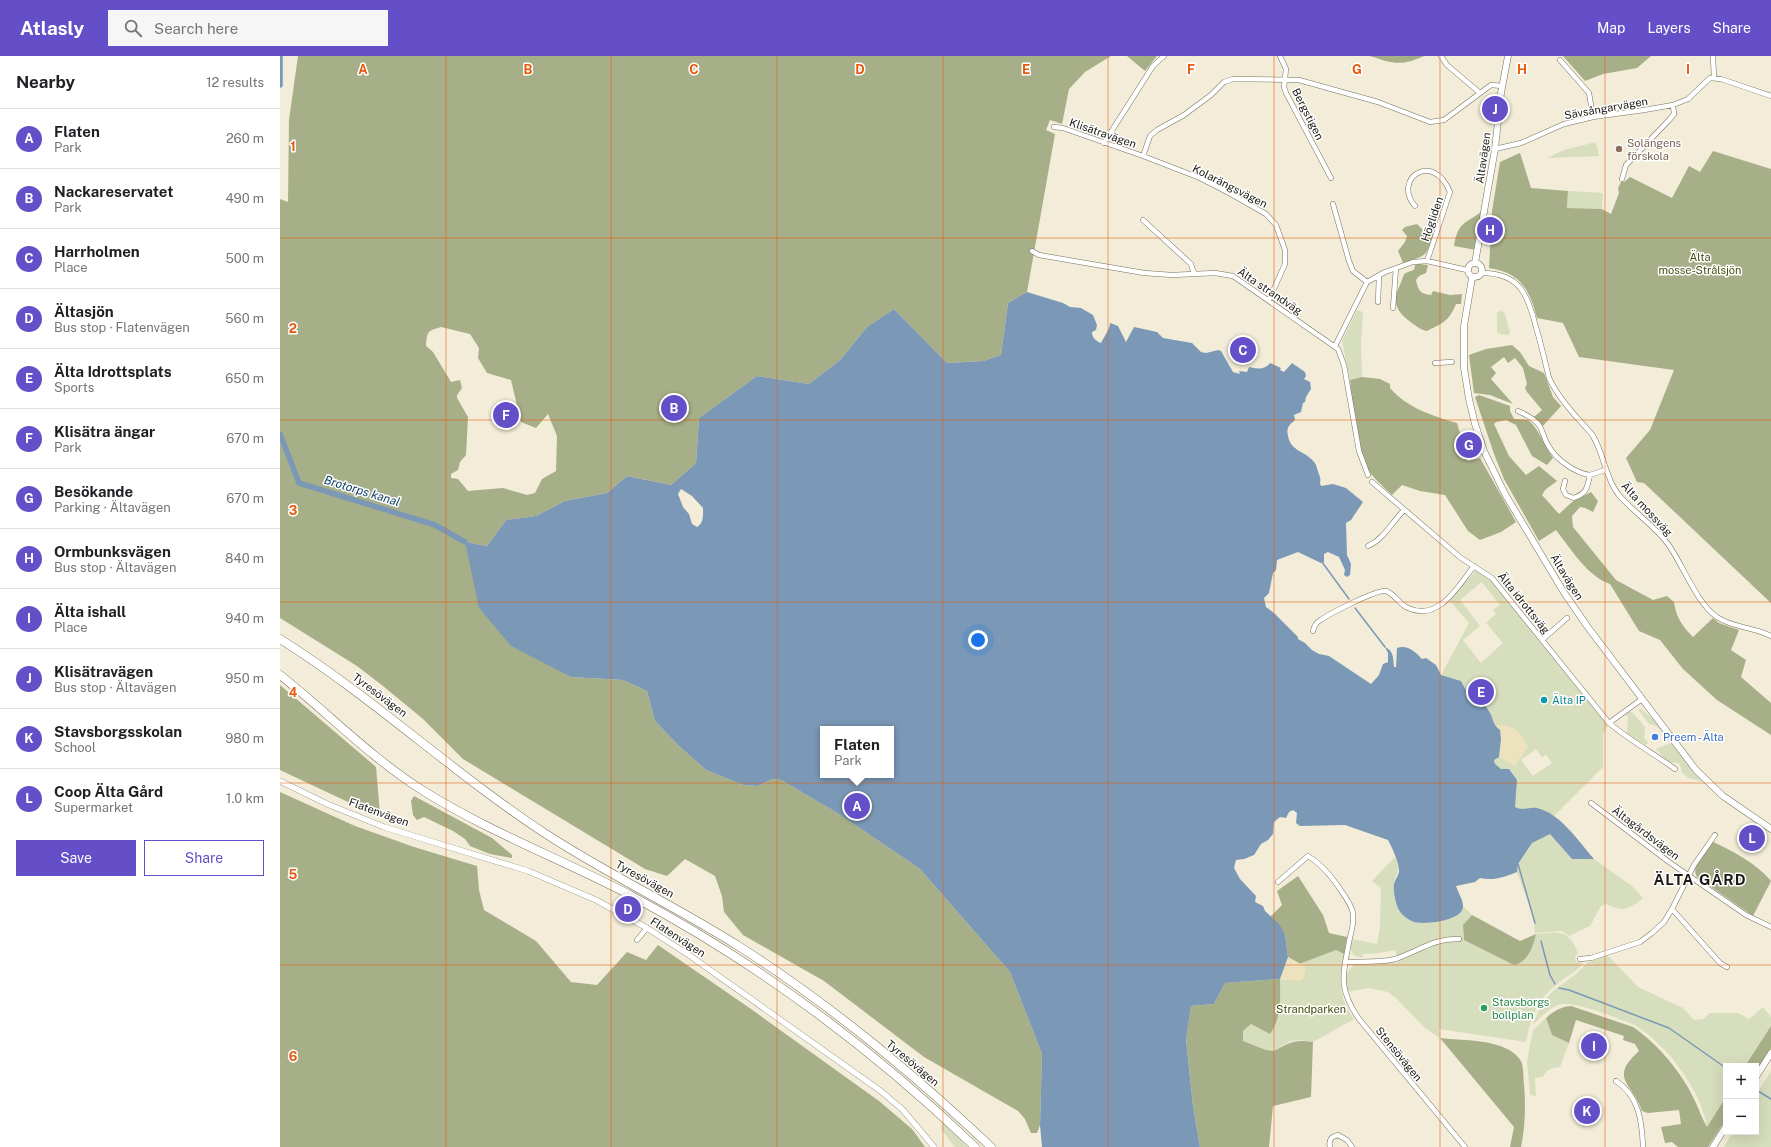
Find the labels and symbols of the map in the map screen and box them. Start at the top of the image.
text: A [358,62,368,77]
text: B [524,62,533,77]
text: C [689,62,699,77]
text: D [855,62,865,77]
text: E [1022,62,1030,77]
text: F [1187,62,1195,77]
text: G [1352,62,1362,77]
text: H [1517,62,1527,77]
text: I [1686,62,1690,77]
street label: Bergstigen [1290,86,1326,142]
pin: J [1482,94,1508,124]
street label: Sävsångarvägen [1563,95,1649,121]
street label: Klisätravägen [1068,116,1138,150]
street label: Ältavägen [1472,131,1493,184]
place label: Solängens förskola [1627,137,1681,162]
text: 1 [290,139,296,154]
marker: Solängens förskola [1614,144,1624,154]
street label: Kolarängsvägen [1191,162,1269,210]
street label: Högliden [1419,195,1445,243]
pin: H [1477,215,1503,245]
park label: Älta mosse-Strålsjön [1659,250,1741,276]
street label: Älta strandväg [1236,264,1305,317]
text: 2 [289,321,297,336]
pin: C [1230,335,1256,365]
pin: B [661,393,687,423]
pin: F [493,400,519,430]
pin: G [1456,430,1482,460]
water label: Brotorps kanal [322,473,402,509]
street label: Älta mossväg [1619,479,1676,538]
text: 3 [289,503,298,518]
street label: Ältavägen [1548,551,1587,602]
street label: Älta idrottsväg [1496,569,1553,636]
your location [968,630,988,650]
street label: Tyresövägen [351,671,409,719]
pin: E [1468,677,1494,707]
text: 4 [289,685,298,700]
place label: Älta IP [1552,693,1586,706]
marker: Älta IP [1539,695,1549,705]
place label: Preem - Älta [1663,730,1724,743]
marker: Preem - Älta [1650,732,1660,742]
pin: A [844,791,870,821]
street label: Flatenvägen [347,796,411,828]
street label: Ältagårdsvägen [1610,803,1683,862]
pin: L [1739,823,1765,853]
street label: Tyresövägen [614,858,676,900]
text: 5 [289,867,298,882]
district label: ÄLTA GÅRD [1653,870,1747,888]
pin: D [615,894,641,924]
street label: Flatenvägen [648,915,708,959]
place label: Stavsborgs bollplan [1492,996,1550,1021]
park label: Strandparken [1276,1003,1346,1015]
marker: Stavsborgs bollplan [1479,1003,1489,1013]
street label: Stensövägen [1373,1024,1425,1084]
pin: I [1581,1031,1607,1061]
street label: Tyresövägen [884,1038,942,1088]
text: 6 [289,1049,298,1064]
pin: K [1574,1096,1600,1126]

